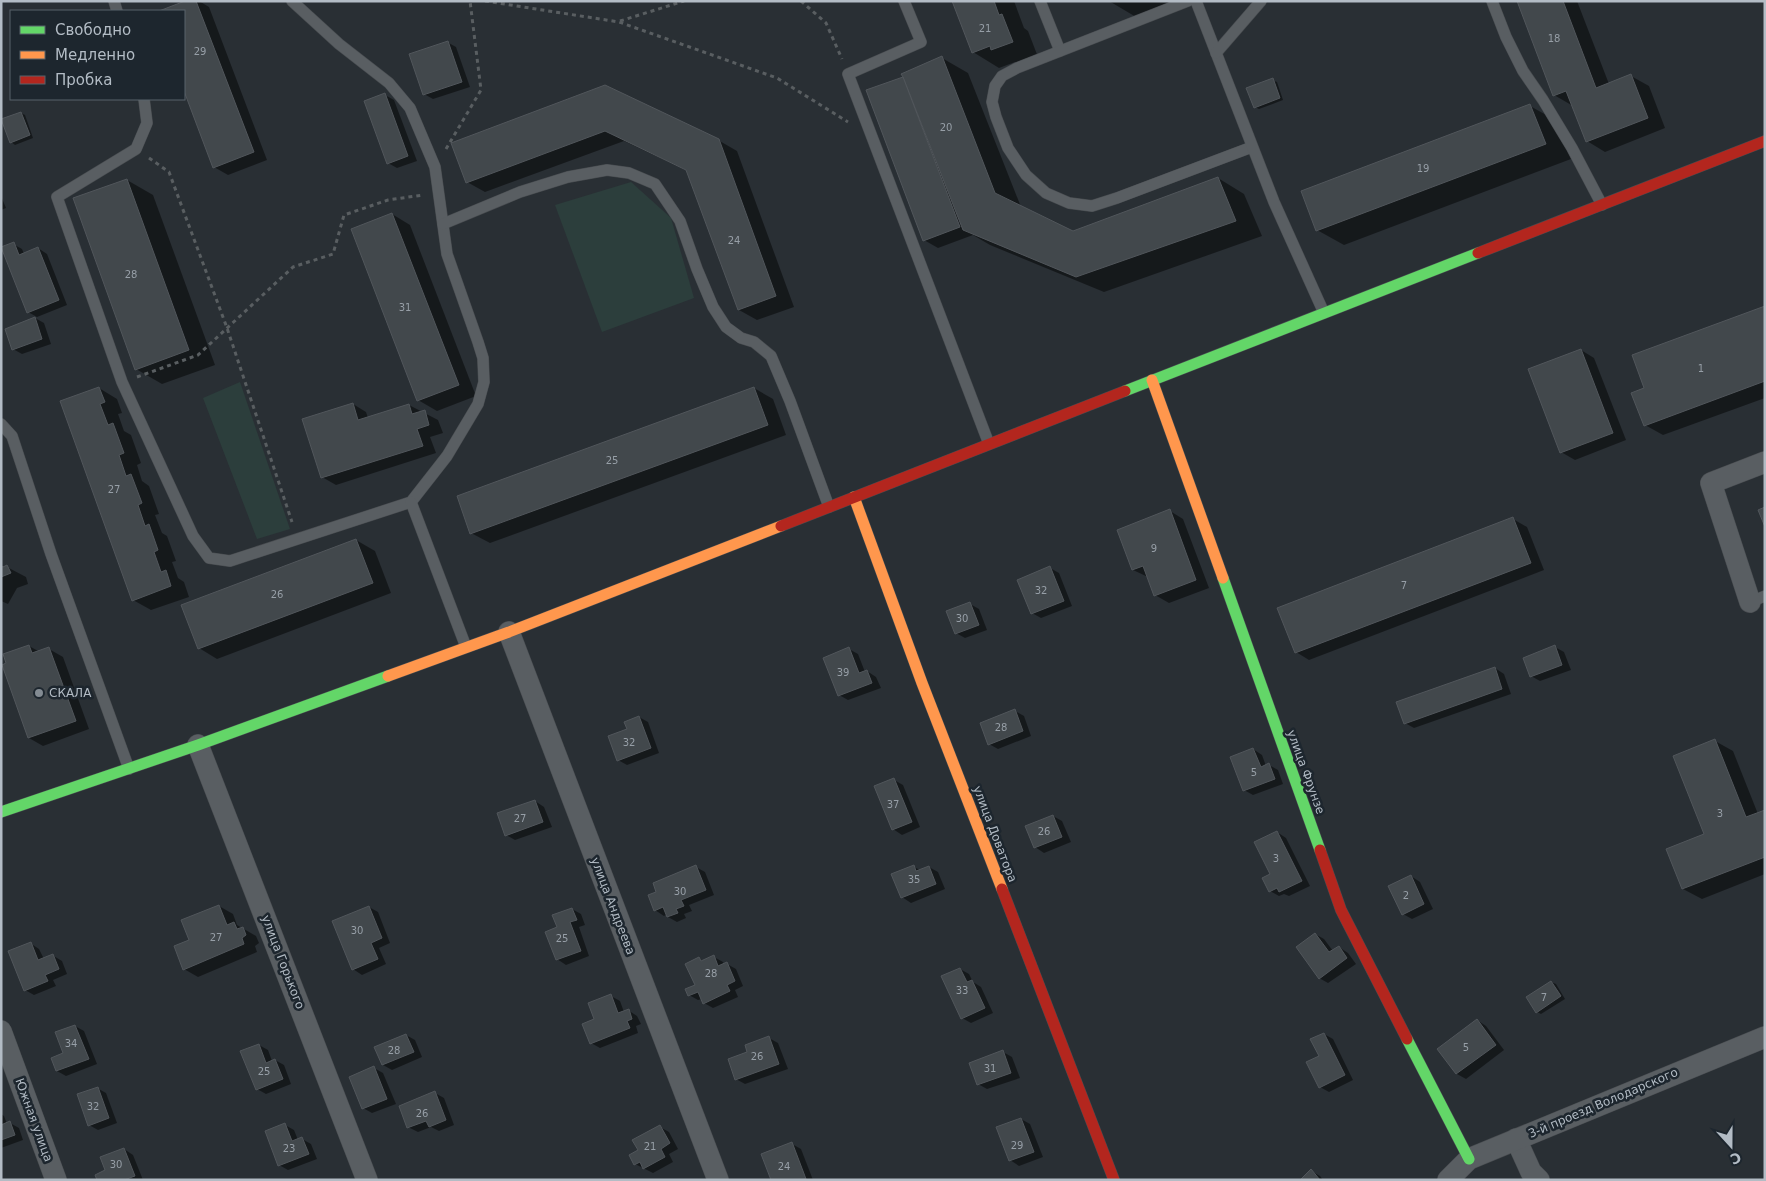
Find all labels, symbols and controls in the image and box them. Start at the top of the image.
legend [10,10,185,100]
text: Свободно [55,21,131,39]
house number: 21 [979,23,991,34]
house number: 18 [1548,33,1560,44]
text: Медленно [55,46,135,64]
house number: 29 [194,46,206,57]
text: Пробка [55,71,112,89]
house number: 20 [940,122,952,133]
house number: 19 [1417,163,1429,174]
house number: 24 [728,235,740,246]
house number: 28 [125,269,137,280]
house number: 31 [399,302,411,313]
house number: 1 [1698,363,1704,374]
house number: 25 [606,455,618,466]
house number: 27 [108,484,120,495]
house number: 9 [1151,543,1157,554]
house number: 7 [1401,580,1407,591]
house number: 32 [1035,585,1047,596]
house number: 26 [271,589,283,600]
house number: 30 [956,613,968,624]
house number: 39 [837,667,849,678]
place label: СКАЛА [49,686,92,700]
marker: СКАЛА [33,687,45,699]
house number: 28 [995,722,1007,733]
street label: улица Фрунзе [1284,728,1328,816]
house number: 32 [623,737,635,748]
house number: 5 [1251,767,1257,778]
street label: улица Доватора [970,784,1020,884]
house number: 37 [887,799,899,810]
house number: 3 [1717,808,1723,819]
house number: 27 [514,813,526,824]
house number: 26 [1038,826,1050,837]
house number: 3 [1273,853,1279,864]
street label: улица Андреева [588,855,638,957]
house number: 35 [908,874,920,885]
house number: 30 [674,886,686,897]
house number: 2 [1403,890,1409,901]
street label: улица Горького [259,913,307,1011]
house number: 30 [351,925,363,936]
house number: 27 [210,932,222,943]
house number: 25 [556,933,568,944]
house number: 28 [705,968,717,979]
house number: 33 [956,985,968,996]
house number: 7 [1541,992,1547,1003]
house number: 34 [65,1038,77,1049]
house number: 5 [1463,1042,1469,1053]
house number: 28 [388,1045,400,1056]
house number: 26 [751,1051,763,1062]
house number: 31 [984,1063,996,1074]
street label: 3-й проезд Володарского [1526,1065,1680,1141]
house number: 25 [258,1066,270,1077]
street label: Южная улица [12,1076,56,1164]
house number: 32 [87,1101,99,1112]
house number: 26 [416,1108,428,1119]
north arrow [1706,1121,1756,1171]
house number: 29 [1011,1140,1023,1151]
house number: 21 [644,1141,656,1152]
house number: 23 [283,1143,295,1154]
text: С [1728,1149,1743,1167]
house number: 30 [110,1159,122,1170]
house number: 24 [778,1161,790,1172]

